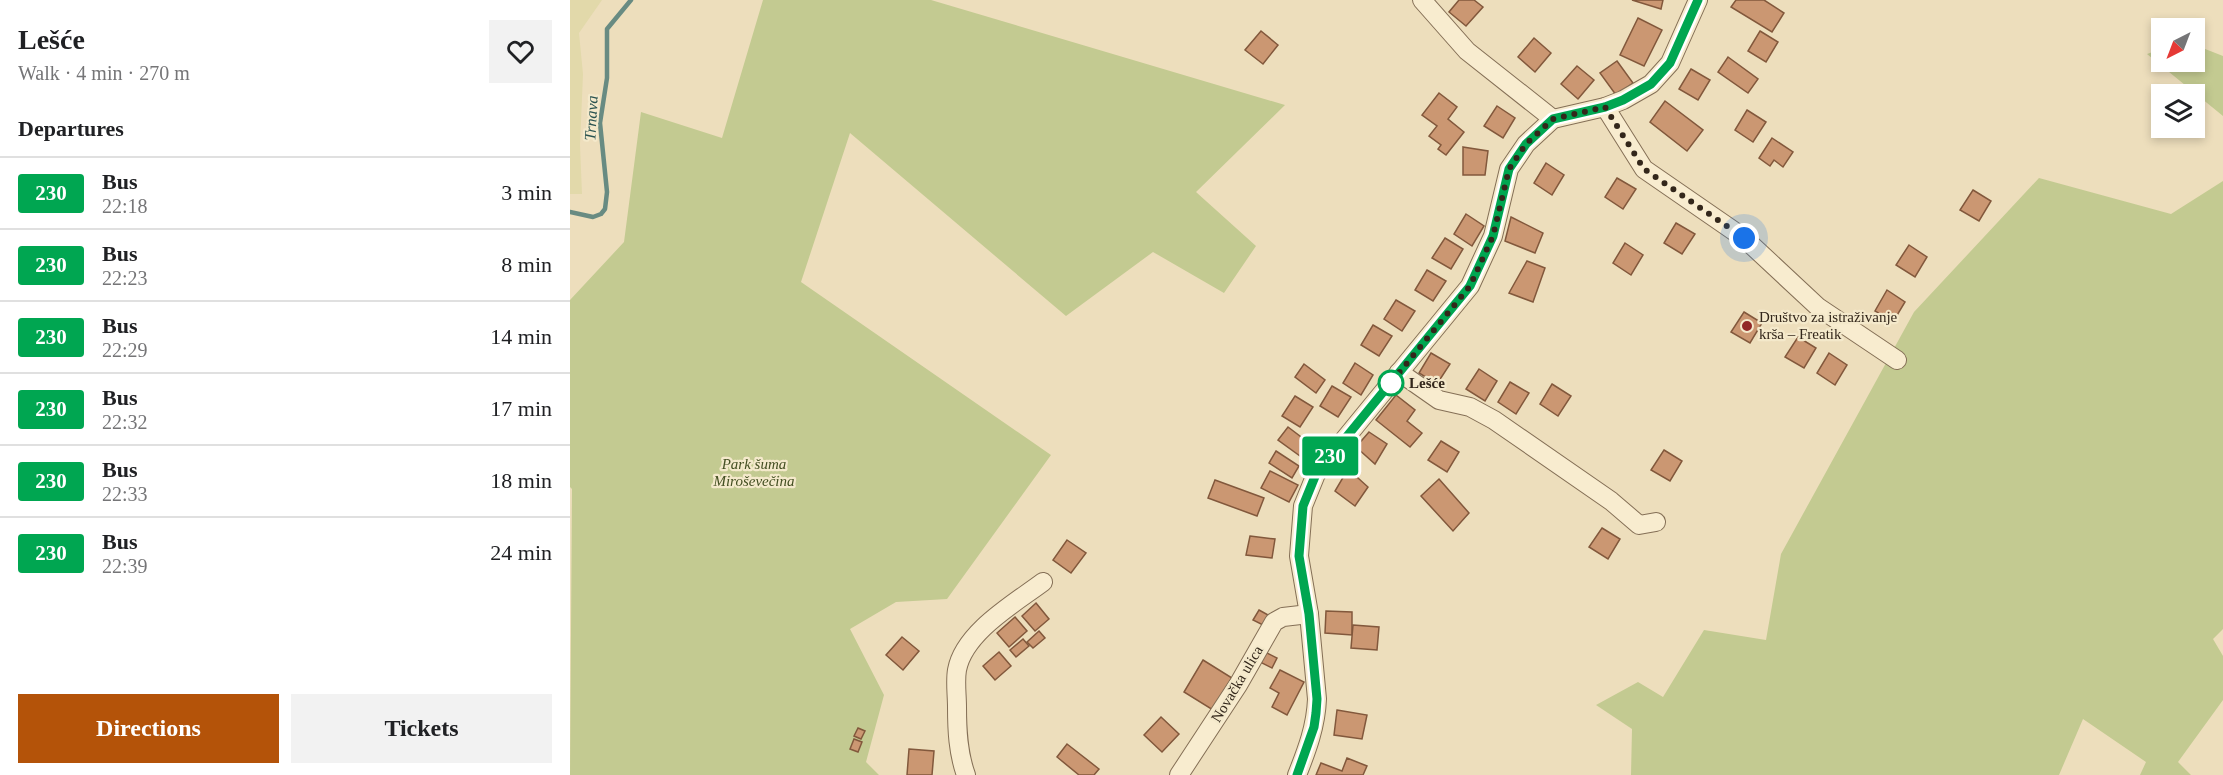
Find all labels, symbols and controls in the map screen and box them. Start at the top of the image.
north arrow [2151,18,2205,72]
map controls [2151,18,2205,138]
button: heart [489,20,552,83]
text: Lešće [18,24,85,55]
text: Walk · 4 min · 270 m [18,62,190,84]
button: layers [2151,84,2205,138]
water label: Trnava [581,95,601,141]
text: Departures [18,116,124,141]
text: Bus [102,169,137,194]
text: 3 min [501,180,552,205]
text: 230 [35,181,67,205]
text: 22:18 [102,195,148,217]
your location [1729,223,1759,253]
text: Bus [102,241,137,266]
text: 8 min [501,252,552,277]
text: 230 [35,253,67,277]
text: 22:23 [102,267,148,289]
place label: Društvo za istraživanje krša – Freatik [1759,309,1898,342]
text: Bus [102,313,137,338]
marker: Društvo za istraživanje krša – Freatik [1740,319,1754,333]
text: 14 min [490,324,552,349]
text: 230 [35,325,67,349]
text: 22:29 [102,339,148,361]
marker: Lešće [1378,370,1404,396]
place label: Lešće [1409,375,1445,391]
text: Bus [102,385,137,410]
text: 17 min [490,396,552,421]
text: 230 [35,397,67,421]
text: 22:32 [102,411,148,433]
line badge: 230 [1296,436,1365,476]
text: 230 [1314,444,1346,468]
park label: Park šuma Miroševečina [712,456,795,489]
text: Bus [102,457,137,482]
text: 18 min [490,468,552,493]
text: 230 [35,469,67,493]
text: 22:33 [102,483,148,505]
text: Bus [102,529,137,554]
text: 24 min [490,540,552,565]
text: 230 [35,541,67,565]
text: 22:39 [102,555,148,577]
street label: Novačka ulica [1208,643,1266,725]
button: Directions [18,694,279,763]
button: Tickets [291,694,552,763]

